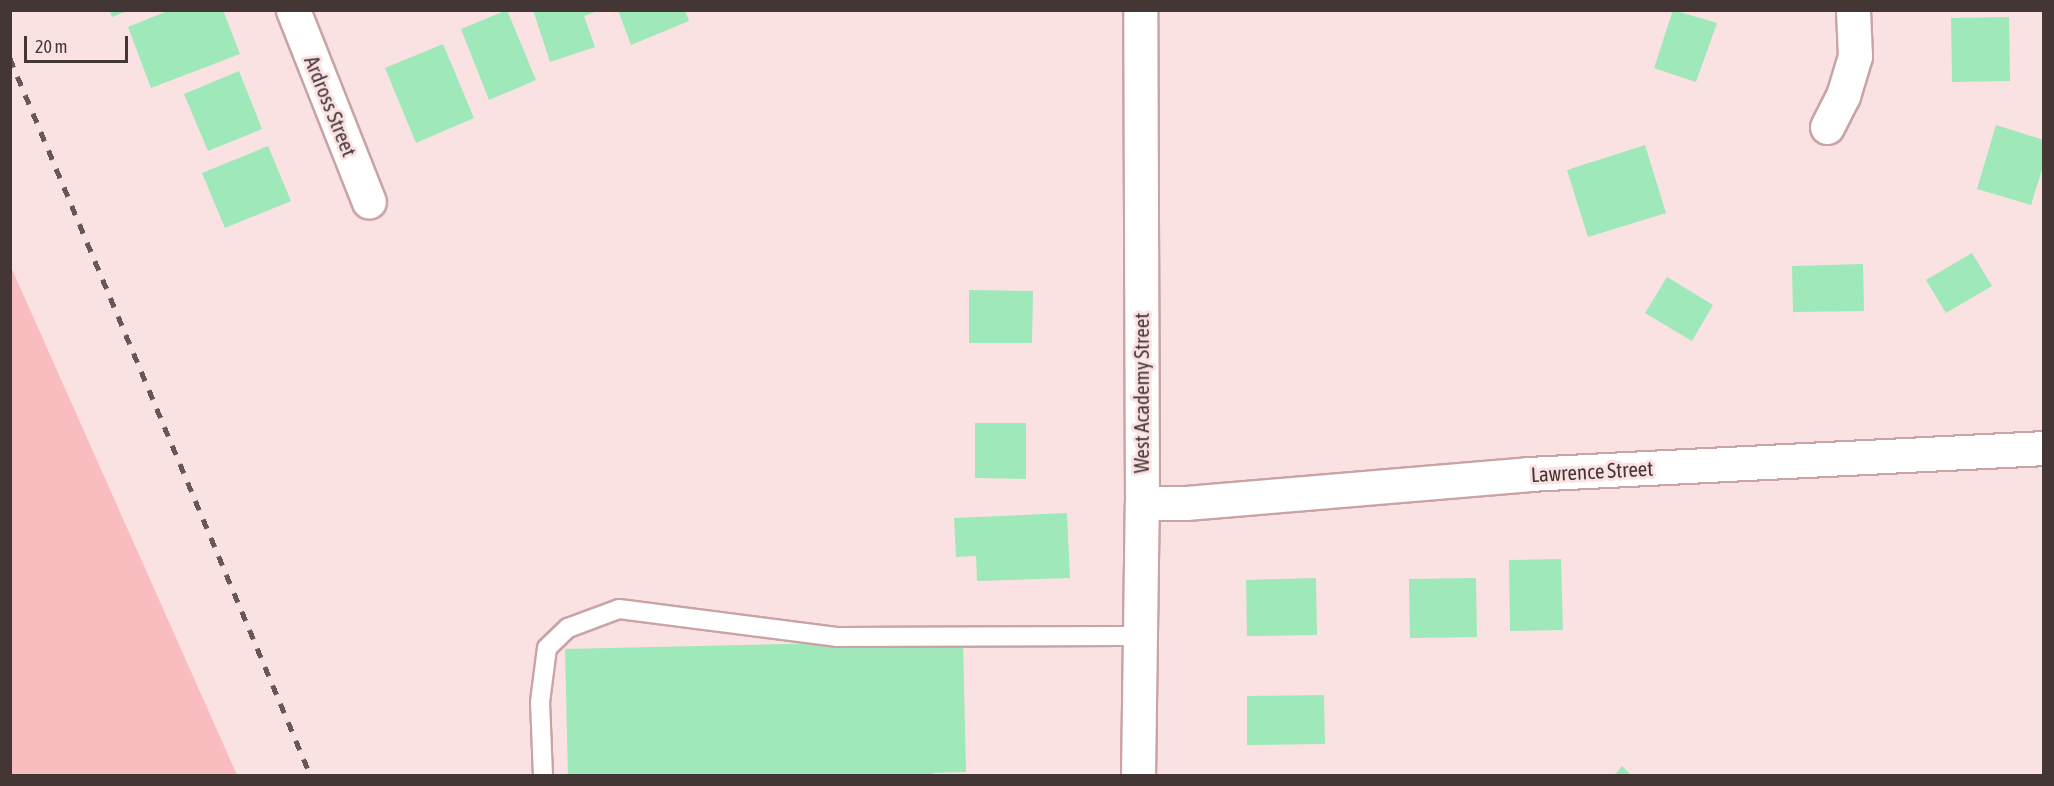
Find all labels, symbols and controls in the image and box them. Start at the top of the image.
scale bar [27,24,130,62]
text: 20 m [35,36,67,57]
street label: Ardross Street [299,52,363,160]
street label: West Academy Street [1128,313,1154,473]
street label: Lawrence Street [1530,455,1654,487]

